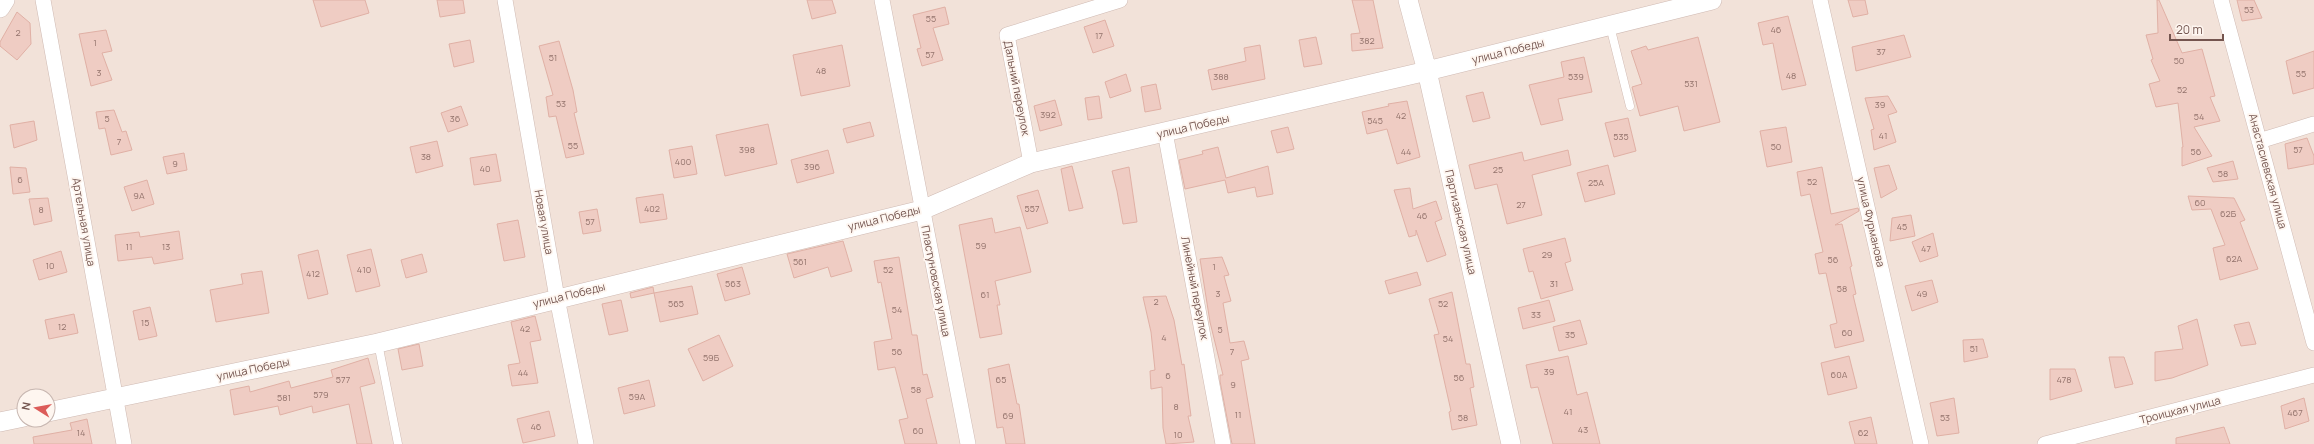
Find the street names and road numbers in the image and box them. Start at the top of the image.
street label: улица Победы [1470,34,1546,67]
street label: Дальний переулок [1001,39,1034,137]
street label: улица Победы [1155,110,1231,141]
street label: Анастасиевская улица [2246,112,2291,230]
street label: Партизанская улица [1442,168,1481,276]
street label: улица Фурманова [1854,175,1889,268]
street label: Артельная улица [69,177,100,267]
street label: Новая улица [531,188,558,255]
street label: улица Победы [846,201,922,234]
street label: Пластуновская улица [918,224,955,338]
street label: Линейный переулок [1178,235,1213,341]
street label: улица Победы [531,278,607,311]
street label: улица Победы [215,353,291,384]
street label: Троицкая улица [2138,392,2222,427]

